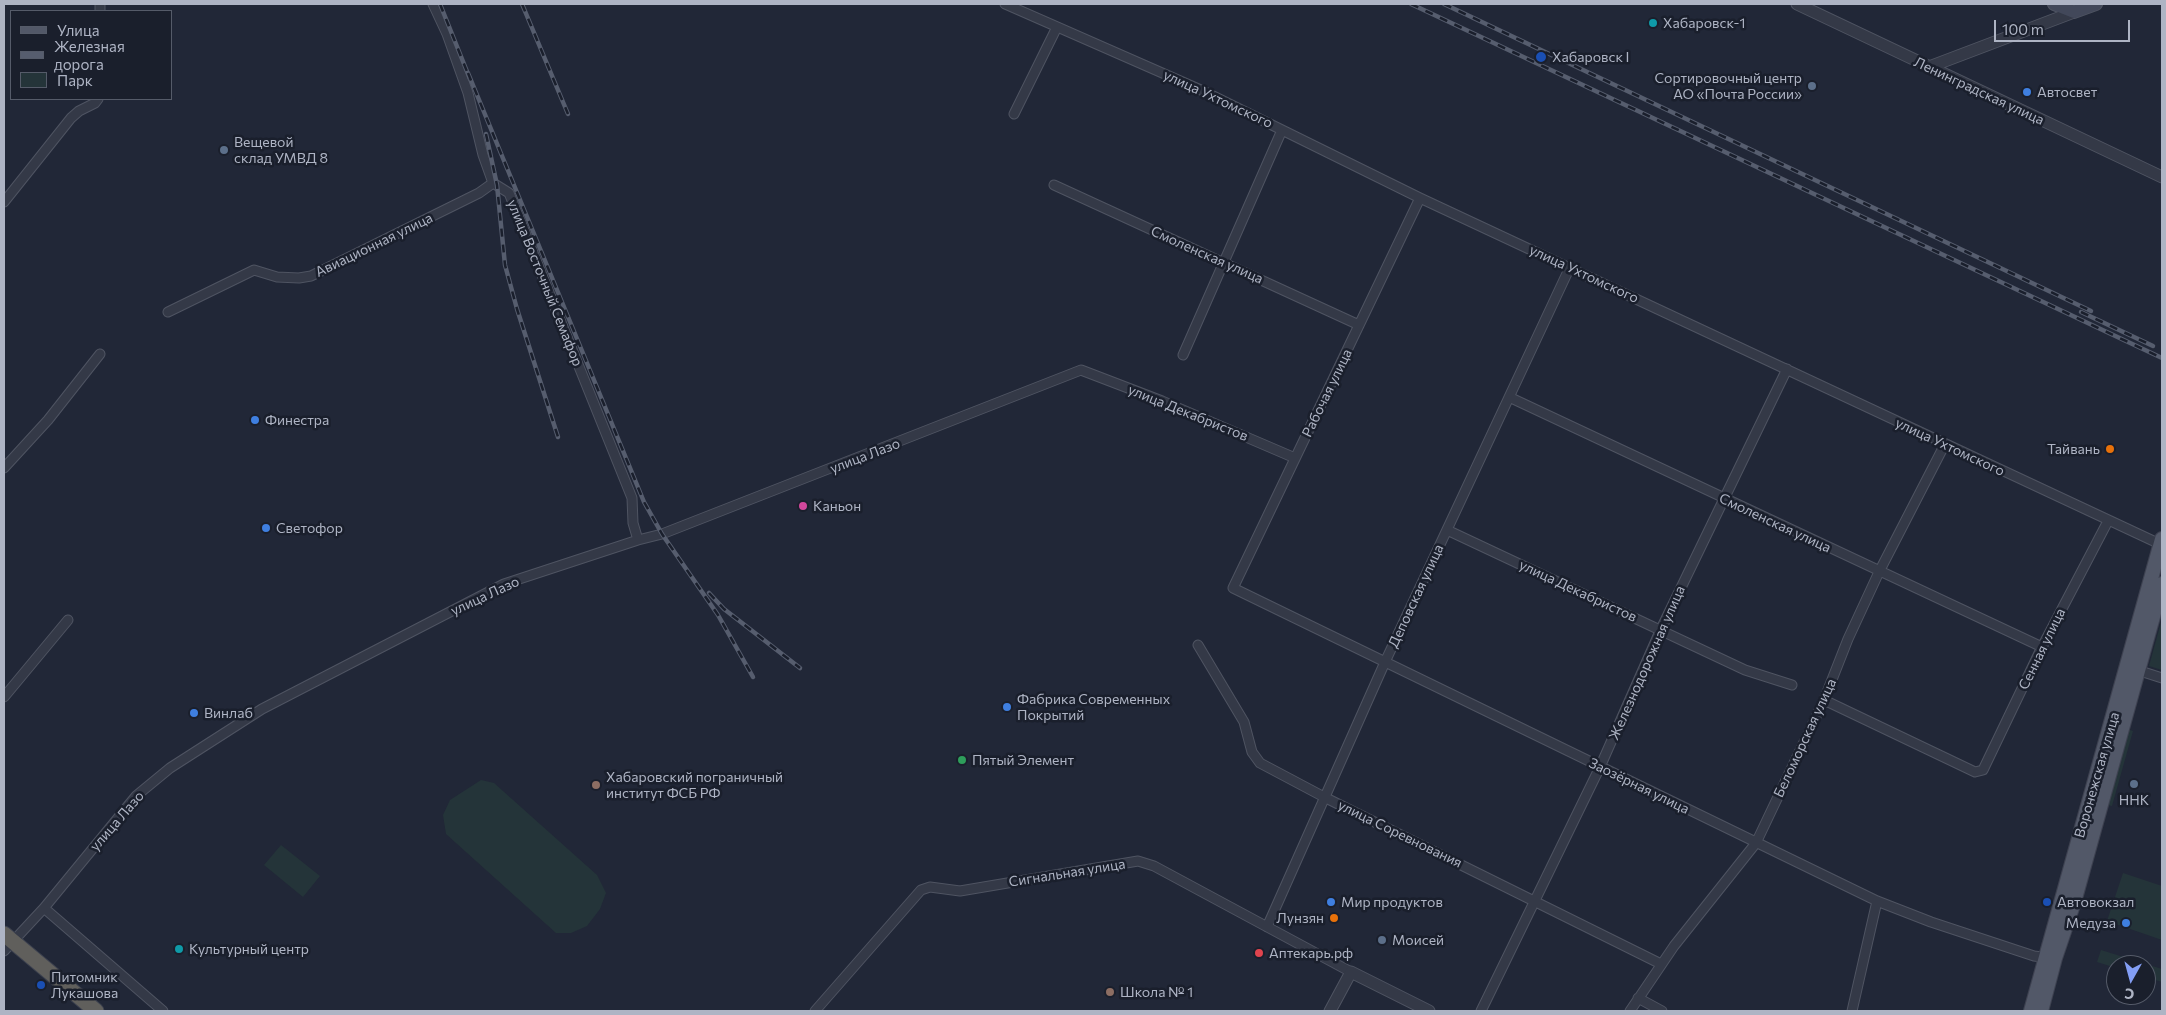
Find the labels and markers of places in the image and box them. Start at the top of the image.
place label: Хабаровск-1 [1663,15,1746,31]
marker: Хабаровск-1 [1647,17,1659,29]
place label: Хабаровск I [1552,49,1629,65]
marker: Хабаровск I [1534,50,1548,64]
place label: Сортировочный центр АО «Почта России» [1654,70,1802,102]
marker: Сортировочный центр АО «Почта России» [1806,80,1818,92]
place label: Автосвет [2037,84,2097,100]
marker: Автосвет [2021,86,2033,98]
place label: Вещевой склад УМВД 8 [234,134,328,166]
marker: Вещевой склад УМВД 8 [218,144,230,156]
place label: Финестра [265,412,329,428]
marker: Финестра [249,414,261,426]
place label: Тайвань [2047,441,2100,457]
marker: Тайвань [2104,443,2116,455]
place label: Каньон [813,498,861,514]
marker: Каньон [797,500,809,512]
place label: Светофор [276,520,343,536]
marker: Светофор [260,522,272,534]
place label: Фабрика Современных Покрытий [1017,691,1170,724]
marker: Фабрика Современных Покрытий [1001,701,1013,713]
place label: Винлаб [204,705,253,721]
marker: Винлаб [188,707,200,719]
place label: Пятый Элемент [972,752,1074,768]
marker: Пятый Элемент [956,754,968,766]
place label: Хабаровский пограничный институт ФСБ РФ [606,769,783,802]
marker: ННК [2128,778,2140,790]
marker: Хабаровский пограничный институт ФСБ РФ [590,779,602,791]
place label: ННК [2119,792,2149,808]
place label: Мир продуктов [1341,894,1443,910]
place label: Автовокзал [2057,894,2134,910]
marker: Мир продуктов [1325,896,1337,908]
marker: Автовокзал [2041,896,2053,908]
place label: Лунзян [1276,910,1324,926]
marker: Лунзян [1328,912,1340,924]
place label: Медуза [2066,915,2116,931]
marker: Медуза [2120,917,2132,929]
place label: Моисей [1392,932,1444,948]
marker: Моисей [1376,934,1388,946]
place label: Культурный центр [189,941,309,957]
marker: Культурный центр [173,943,185,955]
place label: Аптекарь.рф [1269,945,1353,961]
marker: Аптекарь.рф [1253,947,1265,959]
place label: Питомник Лукашова [51,969,118,1002]
marker: Питомник Лукашова [35,979,47,991]
place label: Школа № 1 [1120,984,1193,1000]
marker: Школа № 1 [1104,986,1116,998]

